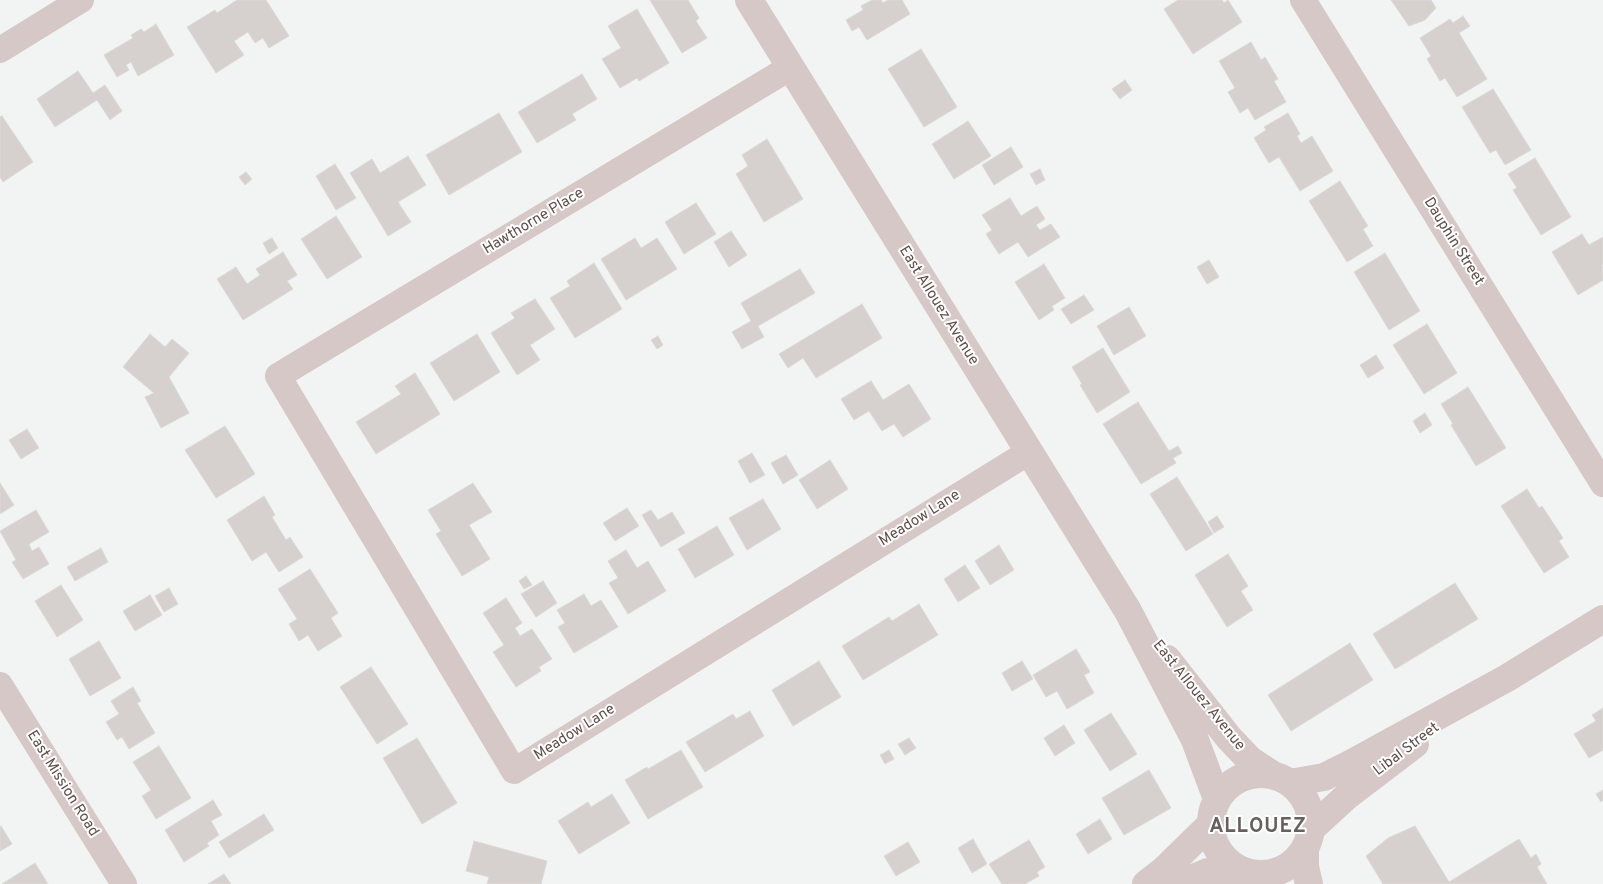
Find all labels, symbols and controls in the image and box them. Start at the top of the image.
street label: Hawthorne Place [480,185,588,259]
street label: Dauphin Street [1419,195,1487,289]
street label: East Allouez Avenue [894,243,982,369]
street label: Meadow Lane [876,487,964,551]
street label: East Allouez Avenue [1148,637,1248,755]
street label: Meadow Lane [531,701,619,765]
street label: Libal Street [1371,719,1443,781]
street label: East Mission Road [22,728,102,840]
district label: ALLOUEZ [1208,816,1308,840]

